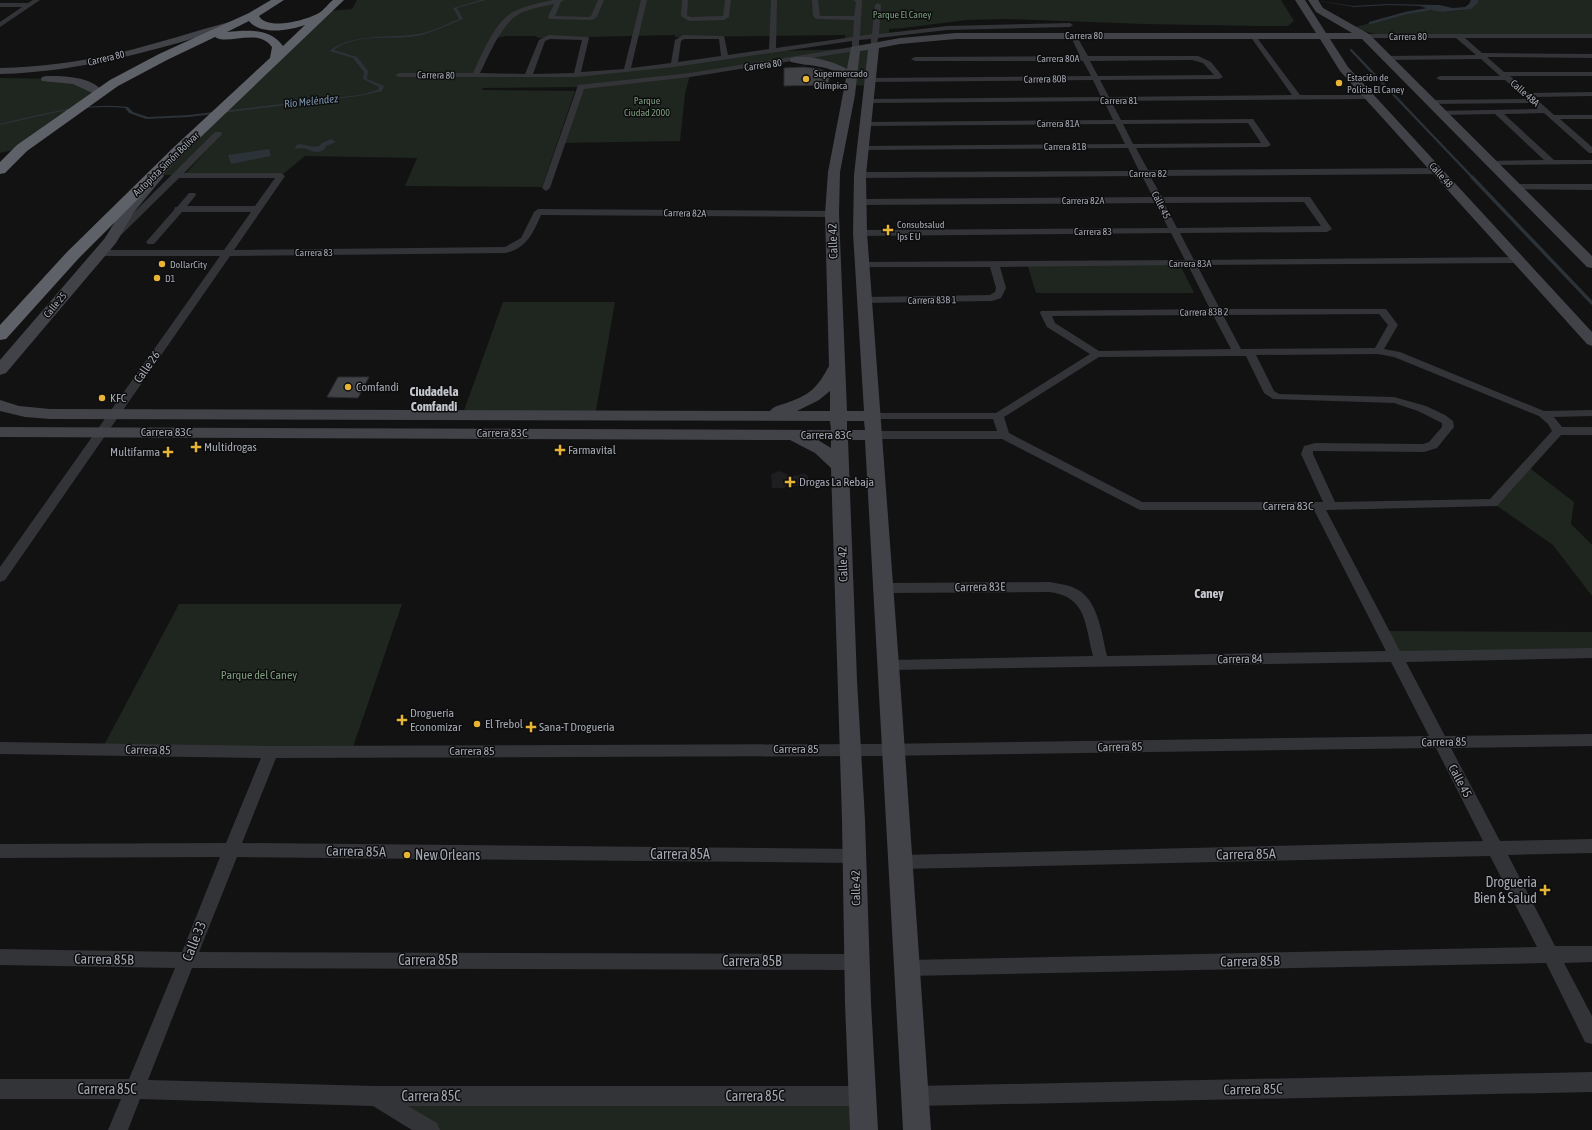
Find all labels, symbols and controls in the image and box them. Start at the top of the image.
park label: Parque El Caney [873,9,931,20]
street label: Carrera 80 [1065,30,1103,41]
street label: Carrera 80 [1389,31,1427,42]
street label: Carrera 80 [86,48,126,68]
street label: Carrera 80A [1037,53,1079,64]
street label: Carrera 80 [744,57,783,73]
place label: Supermercado Olímpica [814,68,868,91]
street label: Carrera 80 [417,69,455,81]
place label: Estación de Policía El Caney [1347,72,1404,95]
street label: Carrera 80B [1024,73,1067,85]
marker: Supermercado Olímpica [801,74,811,84]
marker: Estación de Policía El Caney [1334,78,1344,88]
street label: Calle 48A [1508,78,1542,109]
water label: Río Meléndez [283,92,339,110]
park label: Parque Ciudad 2000 [624,95,670,118]
street label: Carrera 81 [1100,95,1138,106]
street label: Carrera 81A [1037,118,1079,129]
street label: Autopista Simón Bolívar [131,129,202,198]
street label: Carrera 81B [1044,141,1087,152]
street label: Calle 48 [1427,160,1455,190]
street label: Carrera 82 [1129,168,1167,179]
street label: Calle 45 [1149,189,1173,221]
street label: Carrera 82A [1062,195,1104,206]
street label: Carrera 82A [664,207,707,219]
place label: Consubsalud Ips E U [897,219,945,242]
street label: Calle 42 [825,223,841,259]
marker: Consubsalud Ips E U [882,224,894,236]
street label: Carrera 83 [1074,226,1112,237]
street label: Carrera 83 [295,247,333,258]
street label: Carrera 83A [1169,258,1211,269]
marker: DollarCity [157,259,167,269]
place label: DollarCity [170,259,207,270]
marker: D1 [152,273,162,283]
place label: D1 [165,273,176,284]
street label: Calle 25 [41,290,69,320]
street label: Carrera 83B 1 [908,294,957,306]
street label: Carrera 83B 2 [1180,306,1229,318]
street label: Calle 26 [131,348,163,386]
place label: Comfandi [356,380,399,394]
marker: Comfandi [343,382,353,392]
district label: Ciudadela Comfandi [410,384,458,414]
place label: KFC [110,391,127,405]
marker: KFC [97,393,107,403]
street label: Carrera 83C [141,425,192,439]
street label: Carrera 83C [477,426,528,440]
street label: Carrera 83C [801,428,852,442]
place label: Multidrogas [204,440,257,454]
marker: Multidrogas [191,442,201,452]
place label: Farmavital [568,443,617,457]
place label: Multifarma [110,445,160,459]
marker: Farmavital [555,445,565,455]
marker: Multifarma [163,447,173,457]
place label: Drogas La Rebaja [799,475,874,489]
marker: Drogas La Rebaja [784,476,796,488]
street label: Carrera 83C [1263,499,1314,513]
street label: Calle 42 [835,546,851,582]
street label: Carrera 83E [955,580,1005,594]
district label: Caney [1194,586,1224,601]
street label: Carrera 84 [1217,652,1263,666]
park label: Parque del Caney [221,668,297,682]
place label: Droguería Economizar [410,706,462,734]
marker: Droguería Economizar [397,715,407,725]
place label: El Trebol [485,717,524,731]
marker: El Trebol [472,719,482,729]
place label: Sana-T Drogueria [539,720,615,734]
marker: Sana-T Drogueria [526,722,536,732]
street label: Carrera 85 [1421,735,1467,749]
street label: Carrera 85 [1097,740,1143,754]
street label: Carrera 85 [773,742,819,756]
street label: Carrera 85 [125,743,171,757]
street label: Carrera 85 [449,744,495,758]
street label: Calle 45 [1445,762,1475,800]
street label: Carrera 85A [326,842,386,860]
street label: Carrera 85A [1216,845,1276,863]
street label: Carrera 85A [650,846,710,862]
place label: New Orleans [415,847,480,863]
marker: New Orleans [402,850,412,860]
street label: Calle 42 [849,870,863,906]
place label: Drogueria Bien & Salud [1473,874,1537,906]
marker: Drogueria Bien & Salud [1540,885,1550,895]
street label: Calle 33 [179,919,209,963]
street label: Carrera 85B [74,950,134,968]
street label: Carrera 85B [398,952,458,968]
street label: Carrera 85B [1220,952,1280,970]
street label: Carrera 85B [722,953,782,969]
street label: Carrera 85C [1223,1080,1283,1098]
street label: Carrera 85C [77,1081,137,1097]
street label: Carrera 85C [401,1088,461,1104]
street label: Carrera 85C [725,1088,785,1104]

